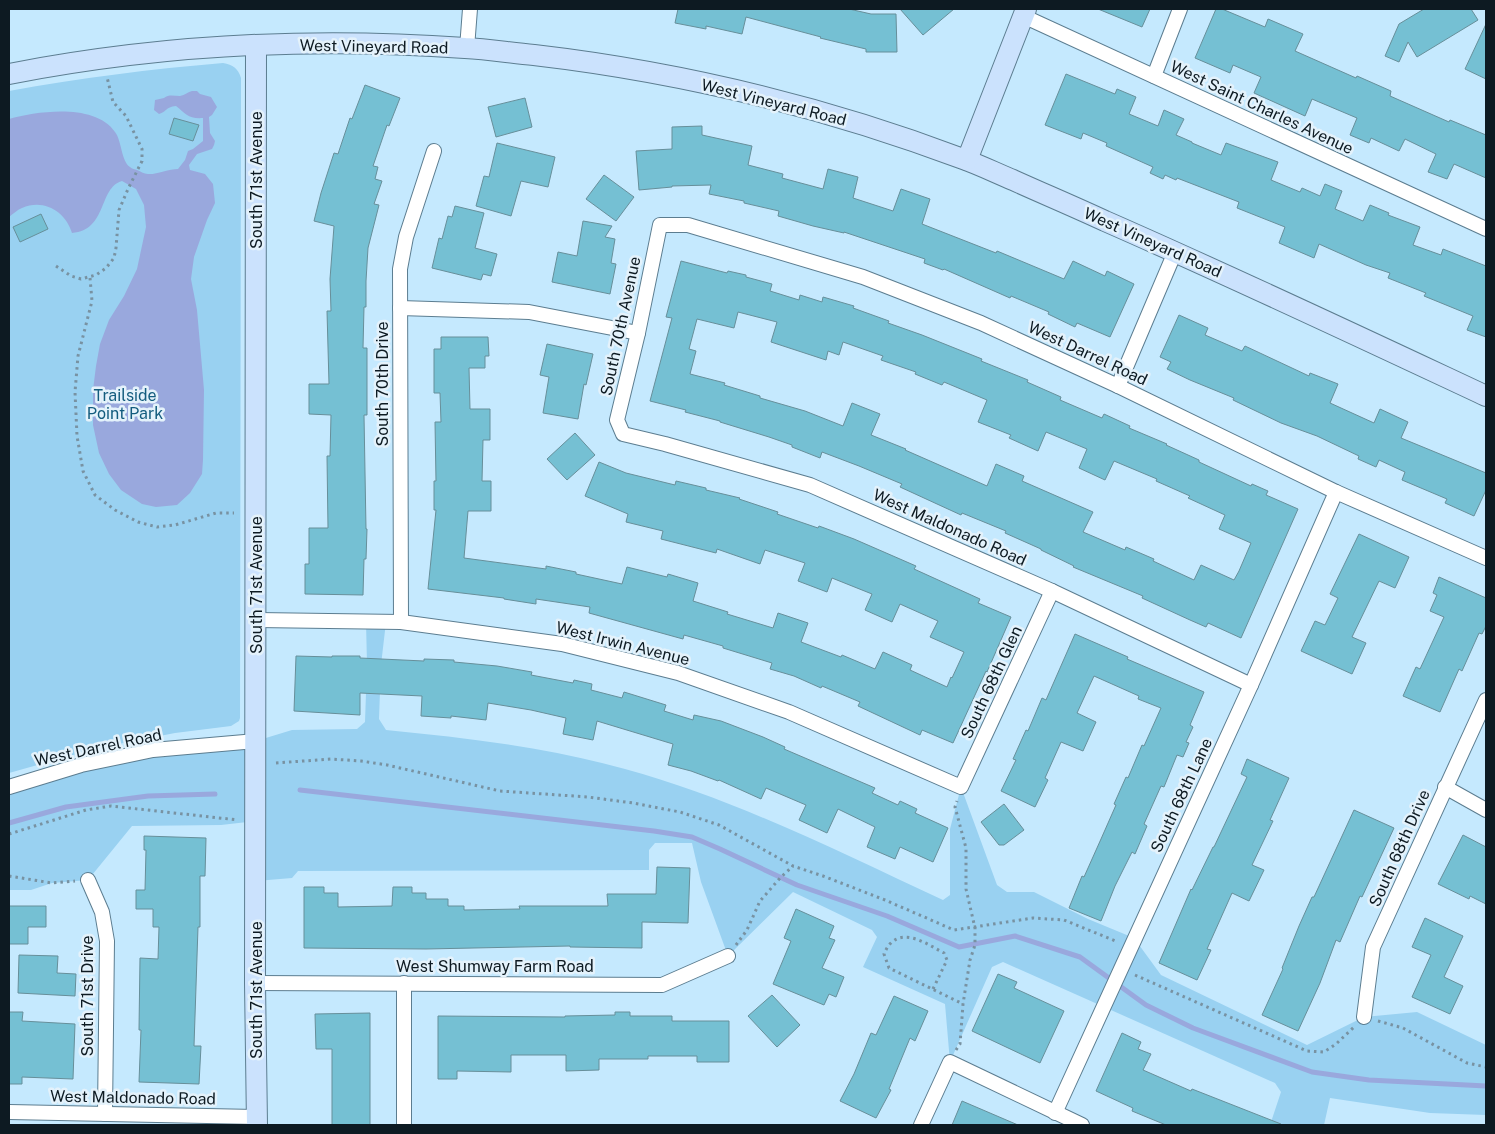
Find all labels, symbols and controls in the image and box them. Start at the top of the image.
street label: West Vineyard Road [299,36,449,57]
street label: West Saint Charles Avenue [1167,57,1356,158]
street label: West Vineyard Road [699,75,848,130]
street label: South 71st Avenue [247,111,266,249]
street label: West Vineyard Road [1081,204,1225,281]
street label: South 70th Avenue [596,255,645,397]
street label: West Darrel Road [1025,317,1151,389]
street label: South 70th Drive [373,321,392,447]
park label: Trailside Point Park [87,386,163,423]
street label: West Maldonado Road [870,485,1029,570]
street label: South 71st Avenue [247,516,266,654]
street label: West Irwin Avenue [554,618,692,669]
street label: South 68th Glen [957,623,1026,742]
street label: West Darrel Road [33,725,163,770]
street label: South 68th Lane [1147,735,1216,855]
street label: South 68th Drive [1365,787,1434,910]
street label: South 71st Avenue [247,921,266,1059]
street label: South 71st Drive [78,935,97,1057]
street label: West Shumway Farm Road [396,957,594,976]
street label: West Maldonado Road [50,1087,216,1108]

